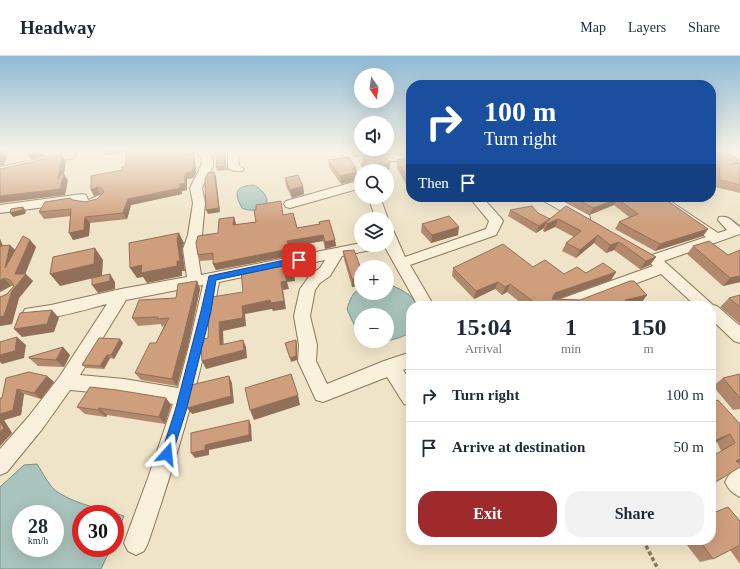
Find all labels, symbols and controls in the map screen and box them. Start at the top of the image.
text: Headway [20,17,96,38]
text: Map [580,20,606,35]
text: Layers [628,20,666,35]
text: Share [688,20,720,35]
north arrow [354,68,394,108]
map controls [354,68,394,348]
icon: right [418,96,470,148]
text: 100 m [484,96,556,127]
button: sound [354,116,394,156]
text: Turn right [484,129,557,149]
button: search [354,164,394,204]
icon: arrive [457,172,479,194]
text: Then [418,175,449,191]
button: layers [354,212,394,252]
pin [282,243,316,277]
icon: arrive [288,249,310,271]
button: + [354,260,394,300]
button: − [354,308,394,348]
text: 15:04 [455,314,511,340]
text: 1 [565,314,577,340]
text: 150 [631,314,667,340]
text: Arrival [465,341,502,356]
text: min [561,341,581,356]
text: m [643,341,654,356]
icon: right [418,385,440,407]
text: Turn right [452,387,519,403]
text: 100 m [666,387,704,403]
position arrow [146,433,188,475]
icon: arrive [418,437,440,459]
text: Arrive at destination [452,439,585,455]
text: 50 m [674,439,704,455]
button: Exit [418,491,557,537]
button: Share [565,491,704,537]
speed limit sign: 30 [72,505,124,557]
text: 28 [28,515,48,537]
text: km/h [28,535,48,546]

